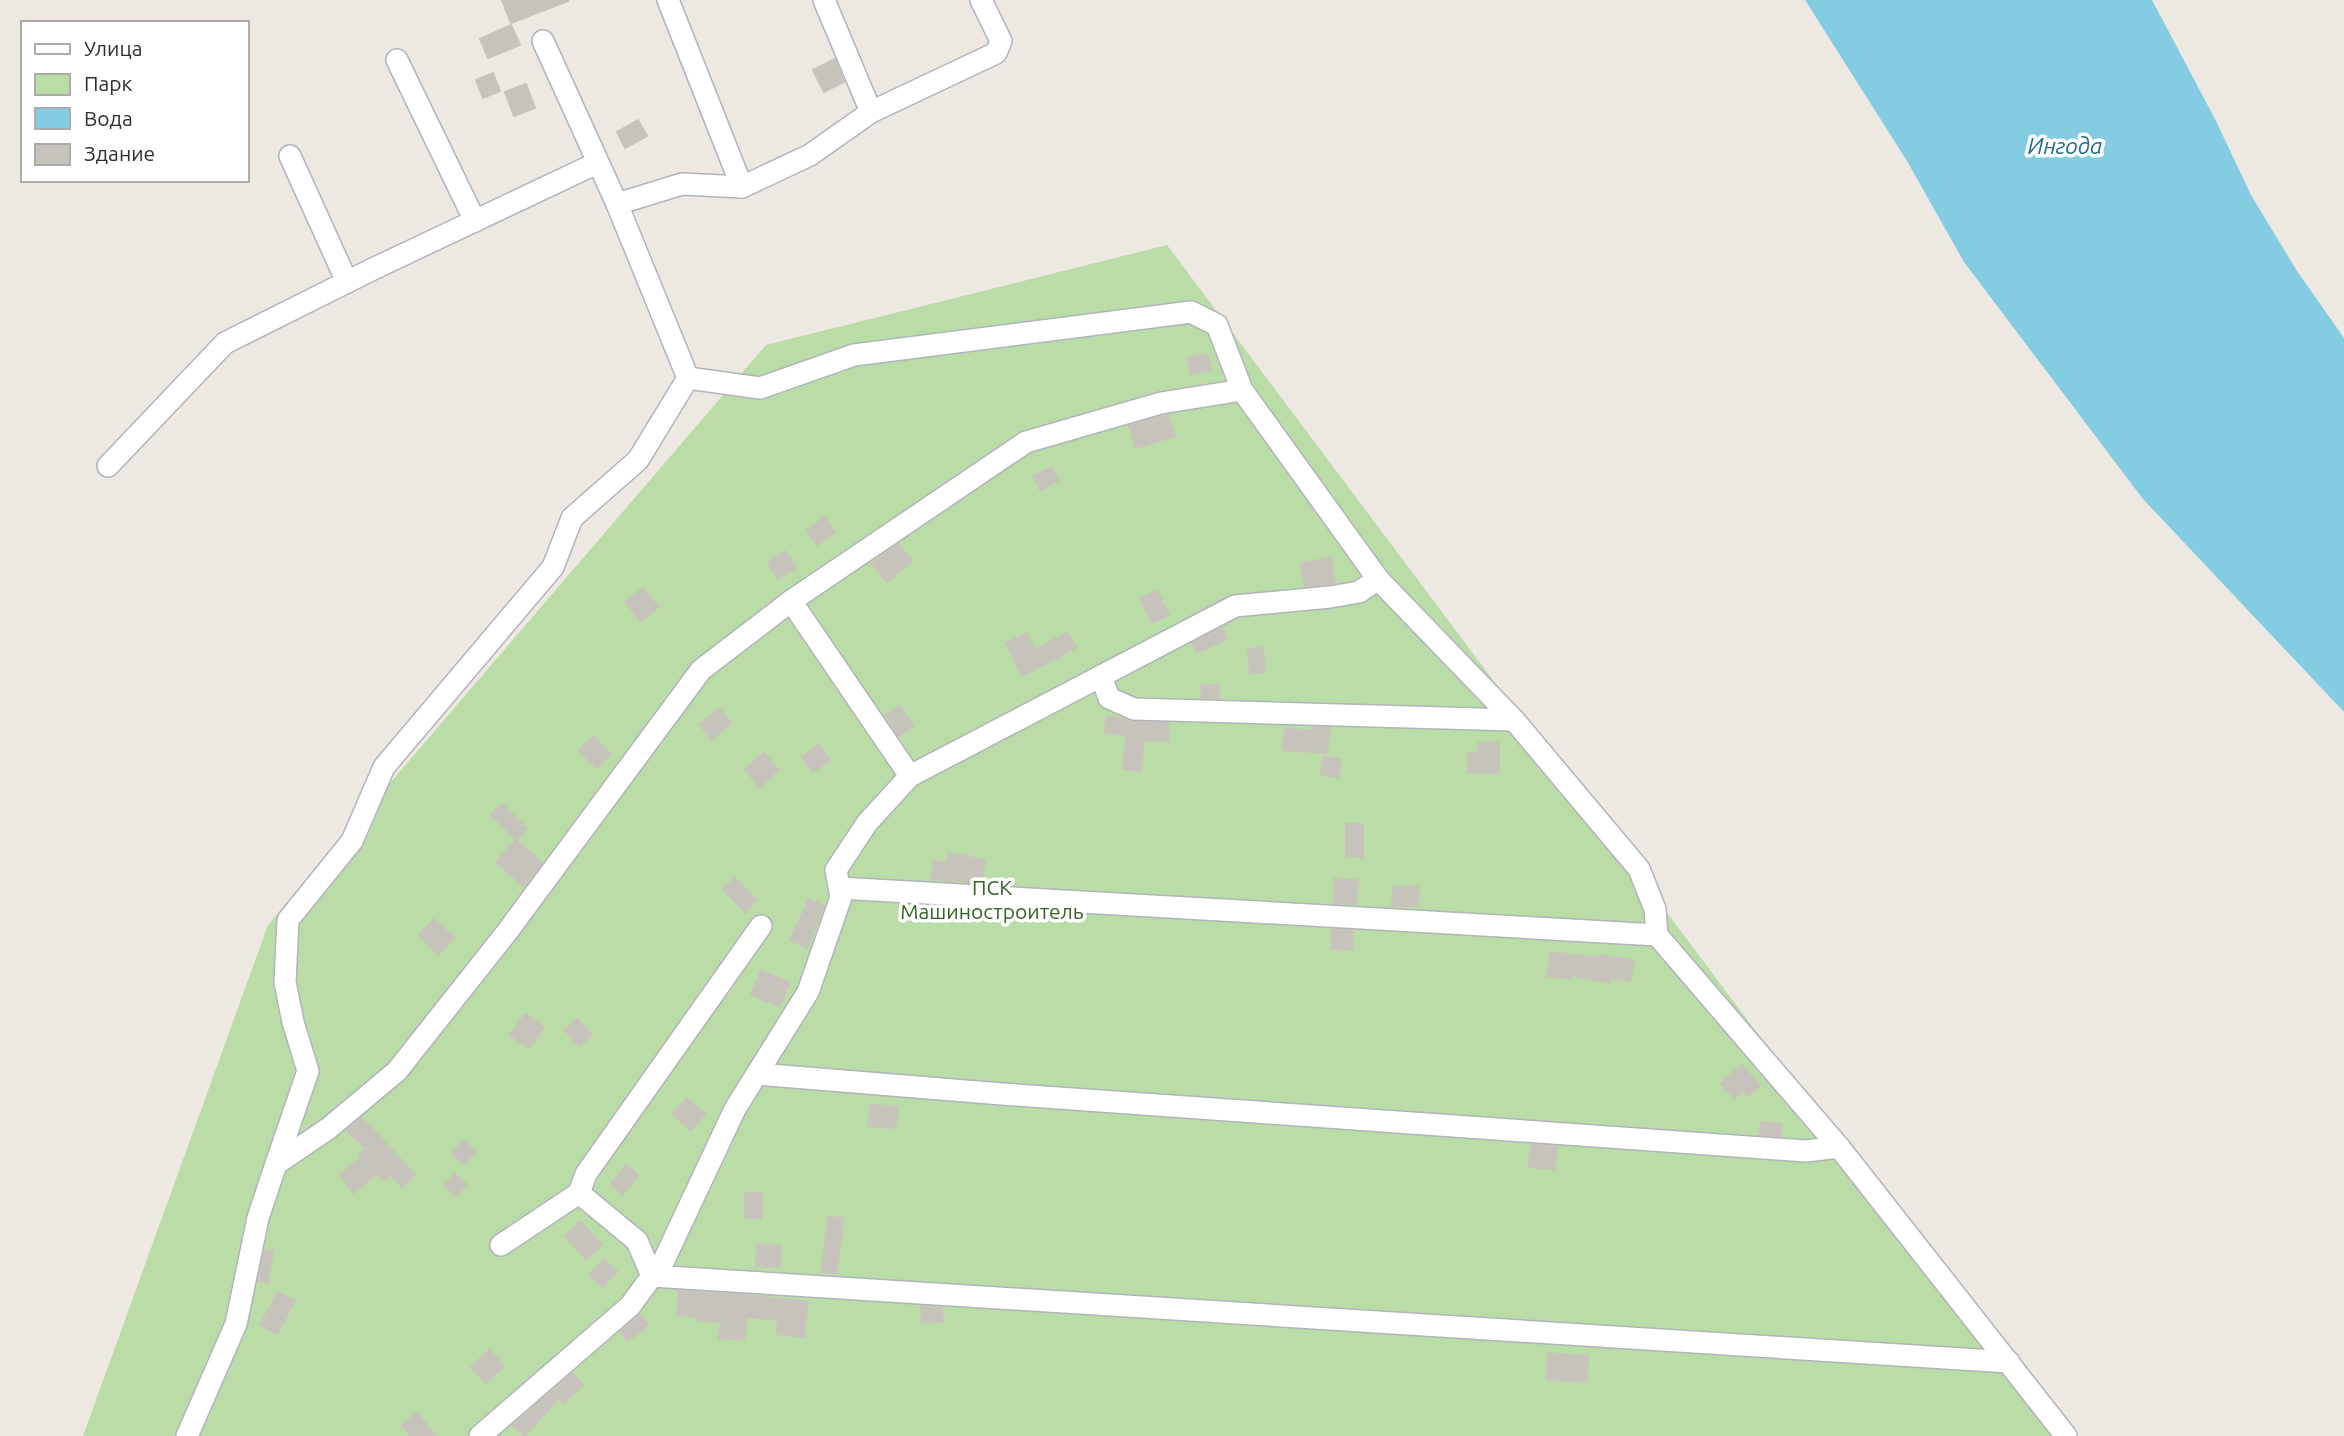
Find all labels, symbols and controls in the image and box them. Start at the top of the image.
legend [21,21,248,182]
text: Улица [84,36,142,60]
text: Парк [84,71,133,95]
text: Вода [84,106,133,130]
water label: Ингода [2027,133,2103,158]
text: Здание [84,141,155,165]
park label: ПСК Машиностроитель [900,875,1084,923]

